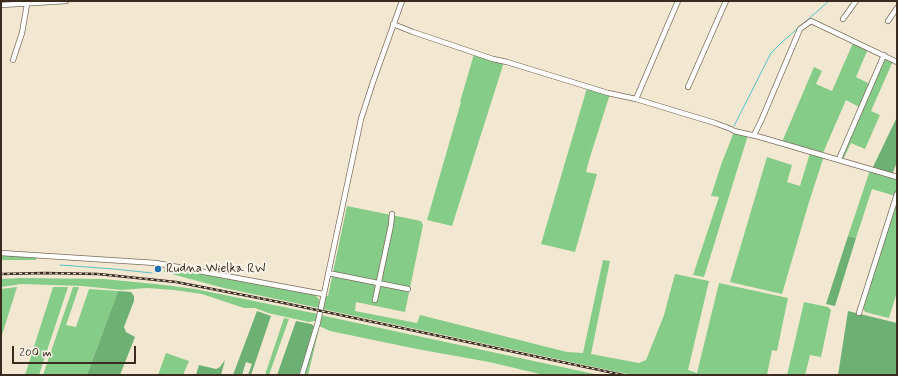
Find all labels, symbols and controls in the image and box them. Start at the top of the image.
place label: Rudna Wielka RW [166,261,266,277]
marker: Rudna Wielka RW [153,264,163,274]
scale bar [14,338,138,364]
text: 200 m [19,345,52,361]

